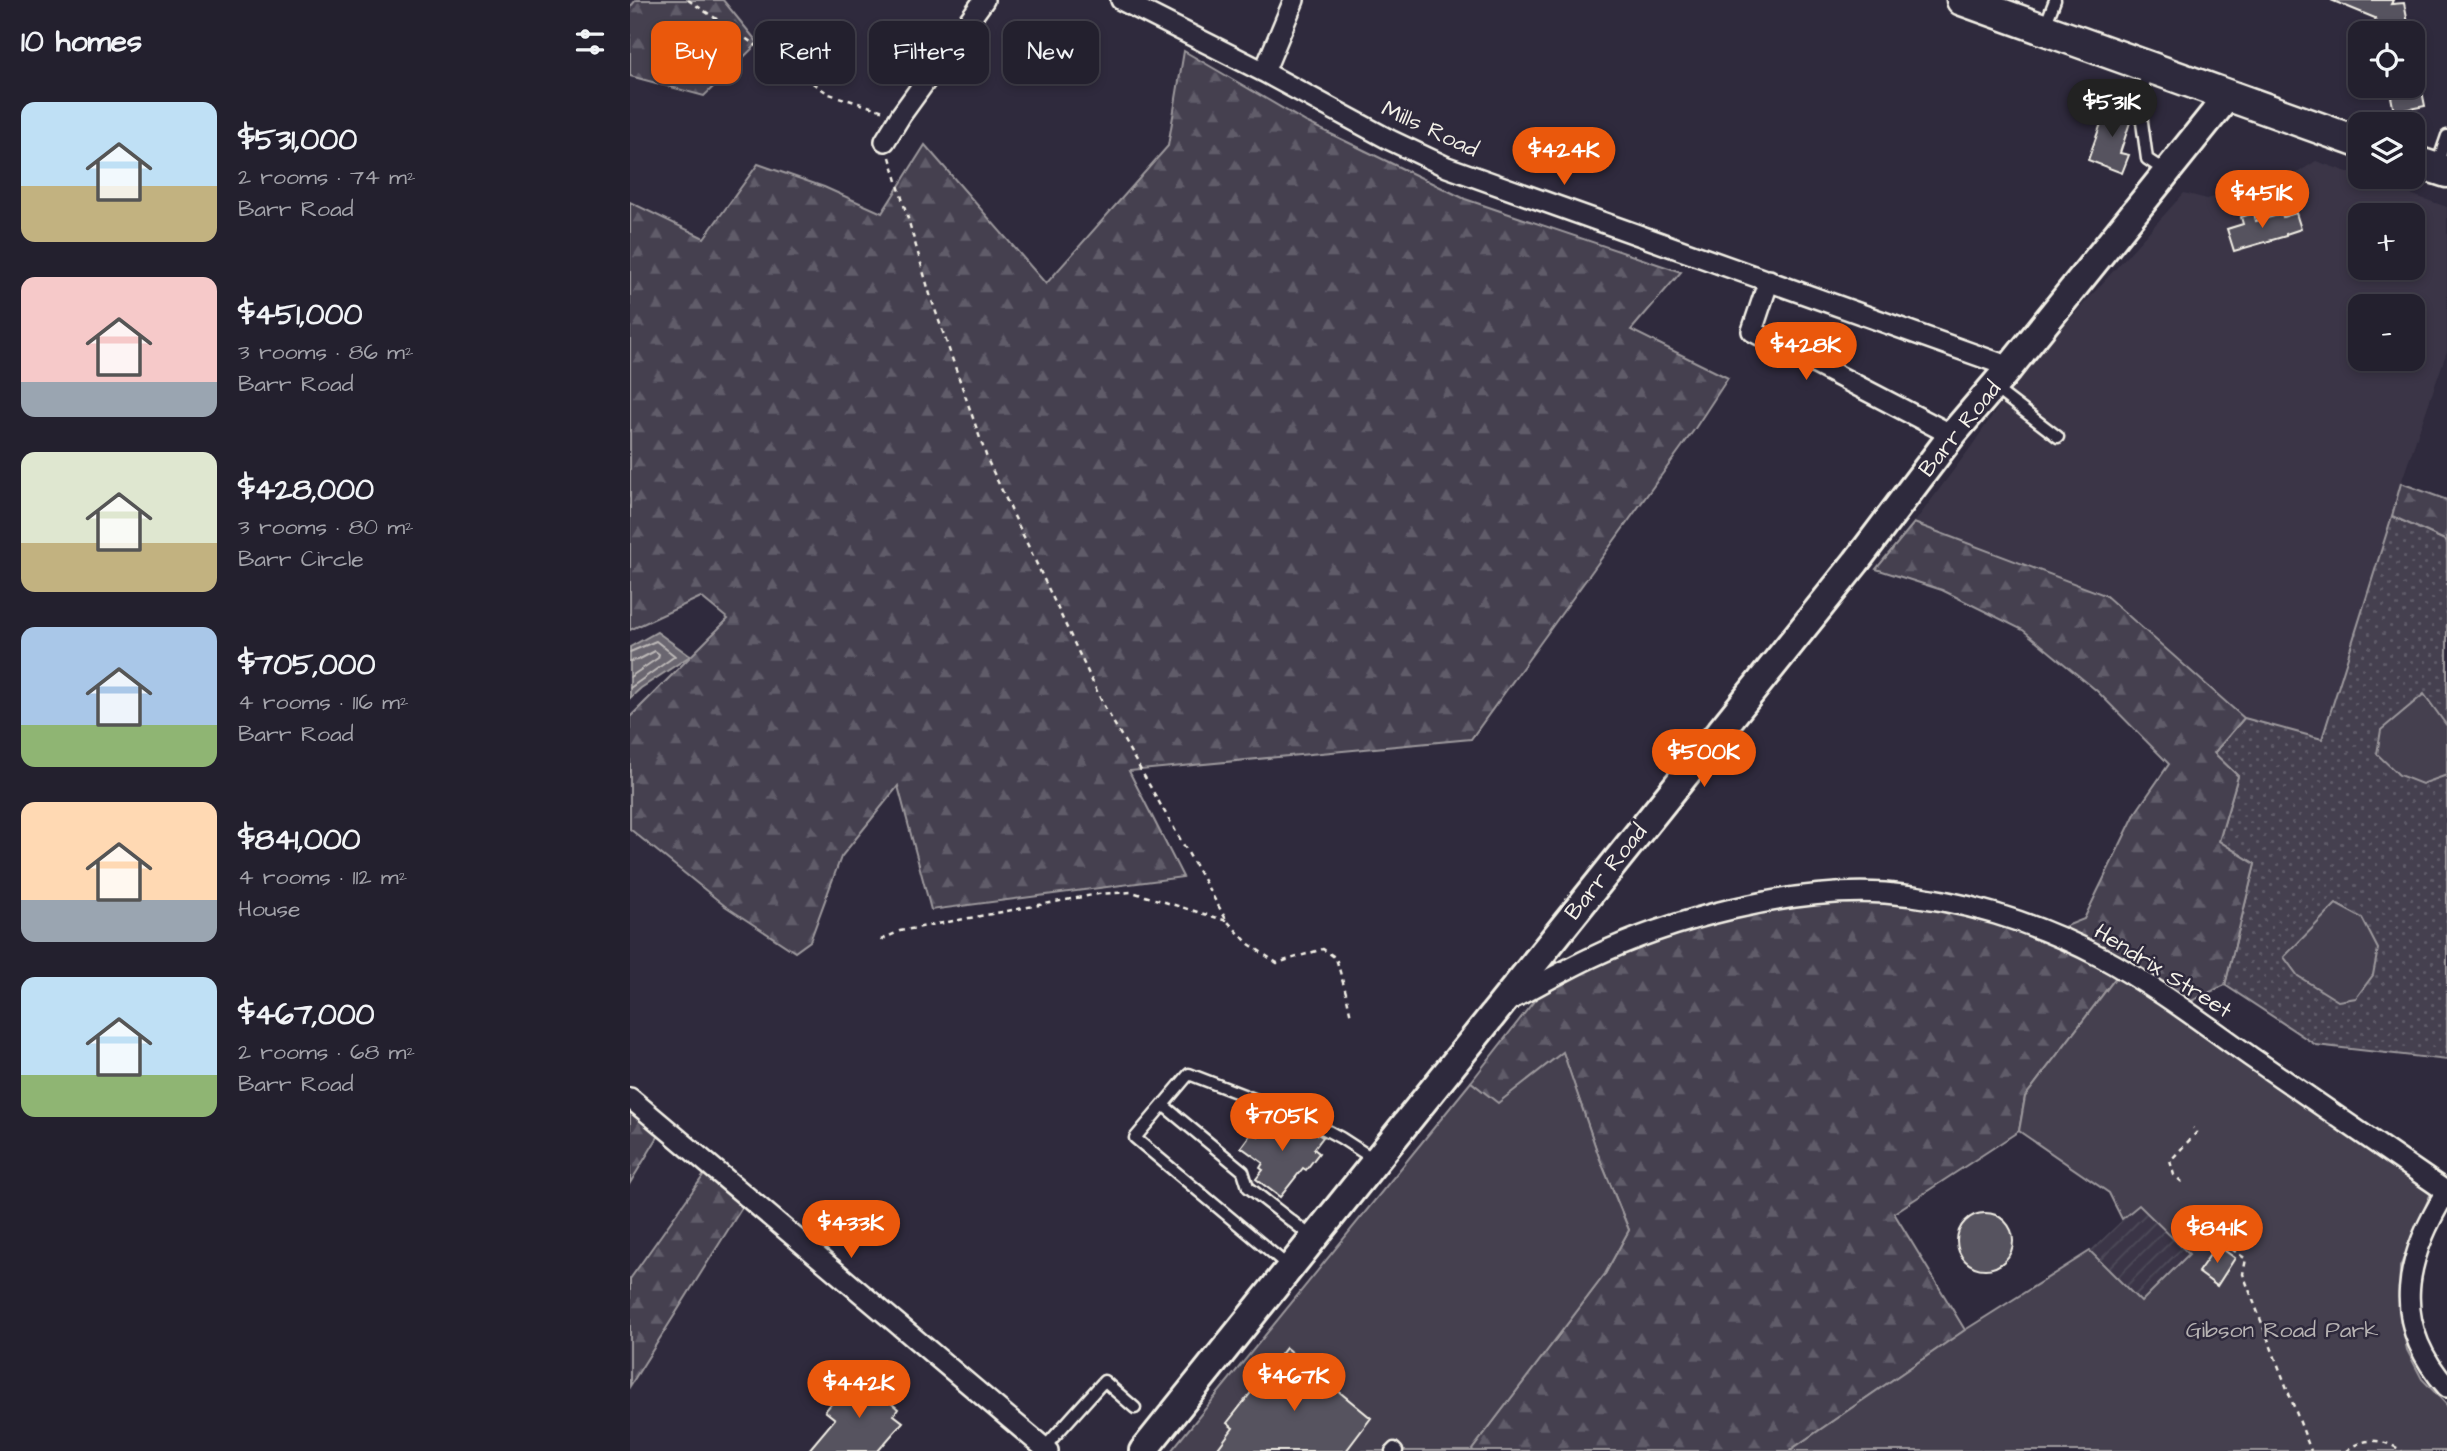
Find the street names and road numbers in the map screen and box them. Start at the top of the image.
street label: Mills Road [1376,93,1484,165]
street label: Barr Road [1911,374,2009,484]
street label: Barr Road [1557,817,1655,927]
street label: Hendrix Street [2088,916,2239,1026]

